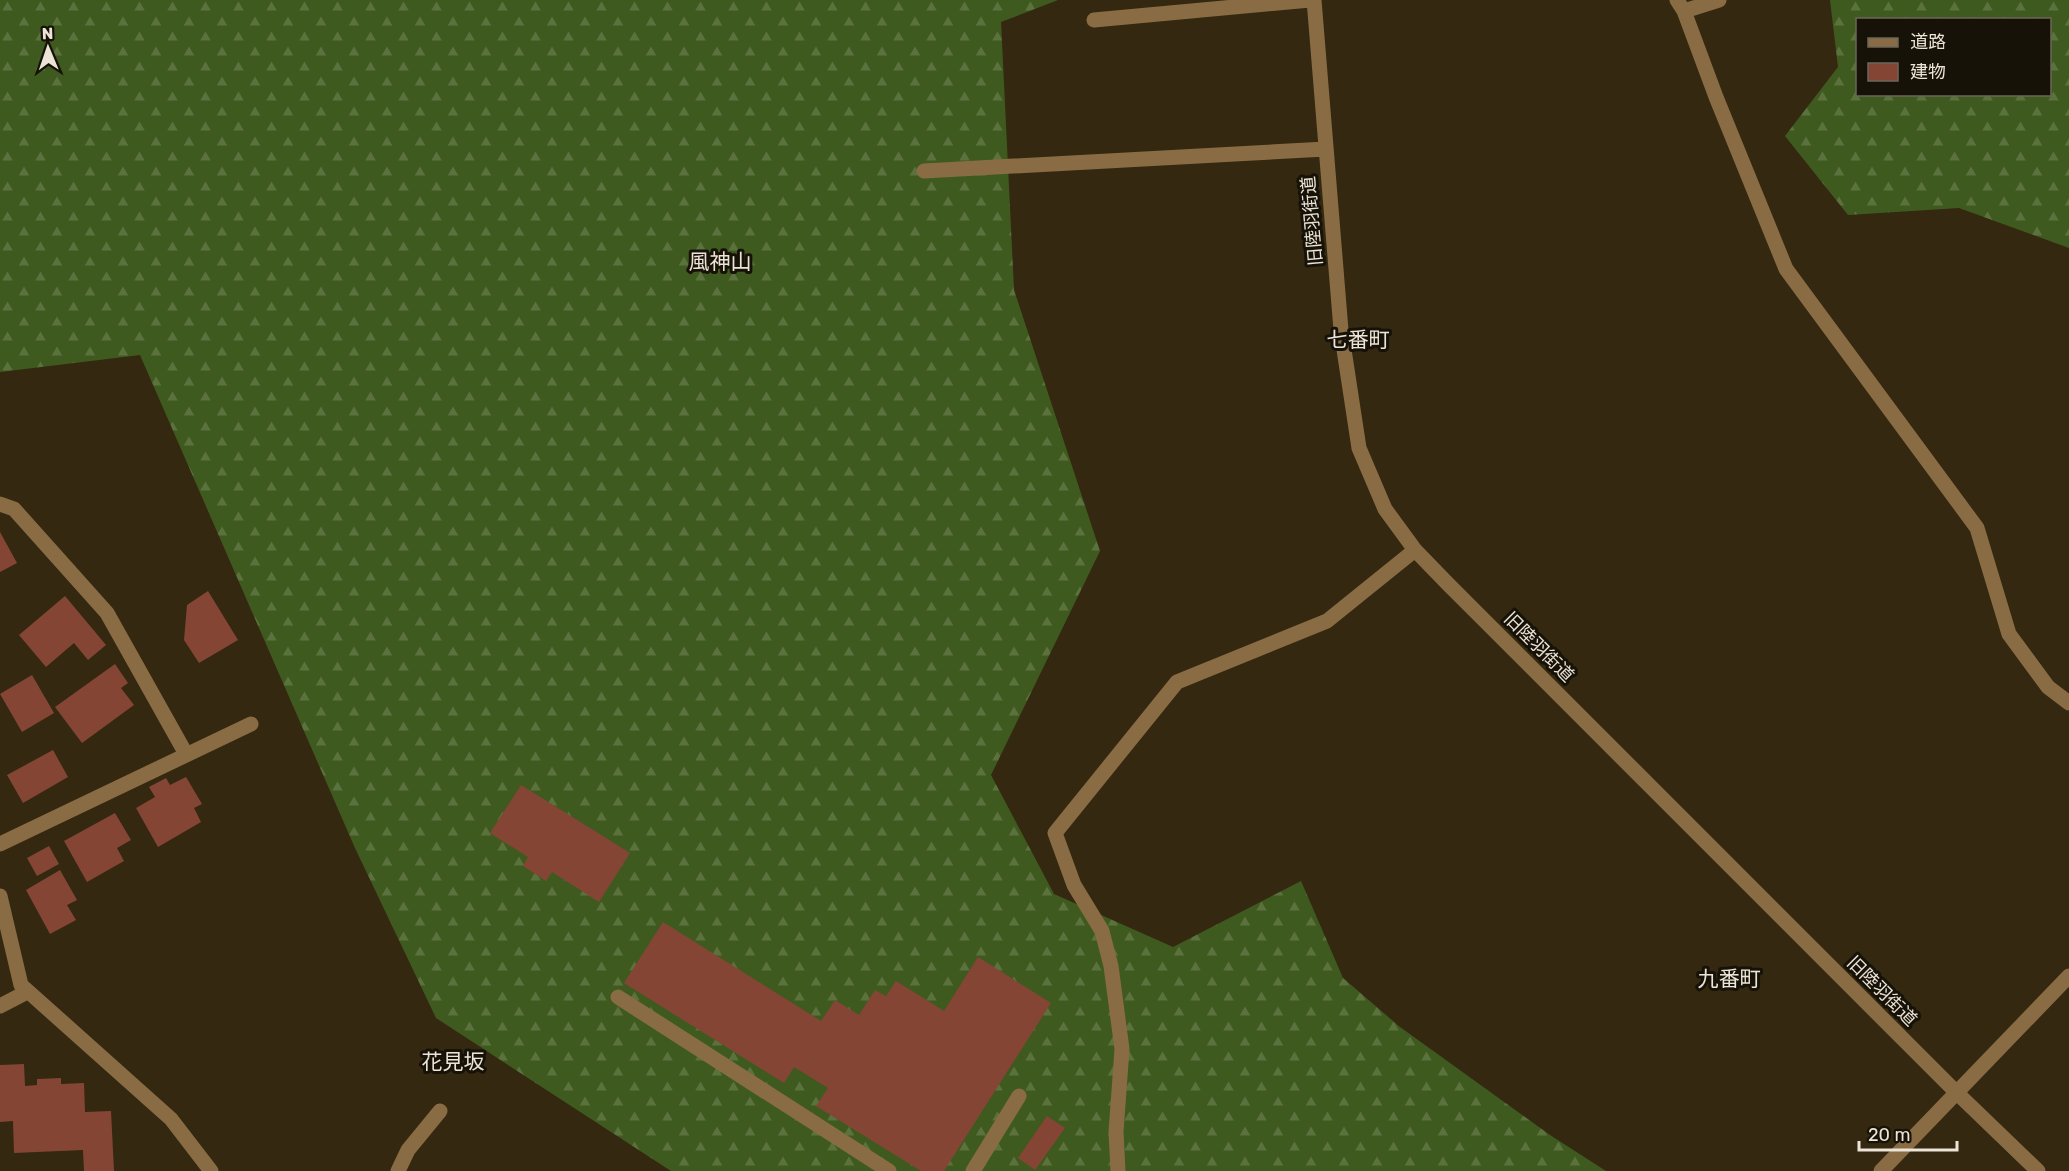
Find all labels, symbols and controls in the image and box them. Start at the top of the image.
north arrow [18,18,78,78]
legend [1856,18,2051,96]
text: N [41,24,54,43]
text: 道路 [1910,31,1946,53]
text: 建物 [1910,61,1946,83]
street label: 旧陸羽街道 [1297,175,1327,267]
district label: 風神山 [689,249,752,274]
district label: 七番町 [1327,327,1390,352]
street label: 旧陸羽街道 [1499,607,1579,687]
street label: 旧陸羽街道 [1842,951,1922,1031]
district label: 九番町 [1698,966,1761,991]
district label: 花見坂 [422,1049,485,1074]
scale bar [1859,1114,1956,1152]
text: 20 m [1868,1124,1910,1146]

